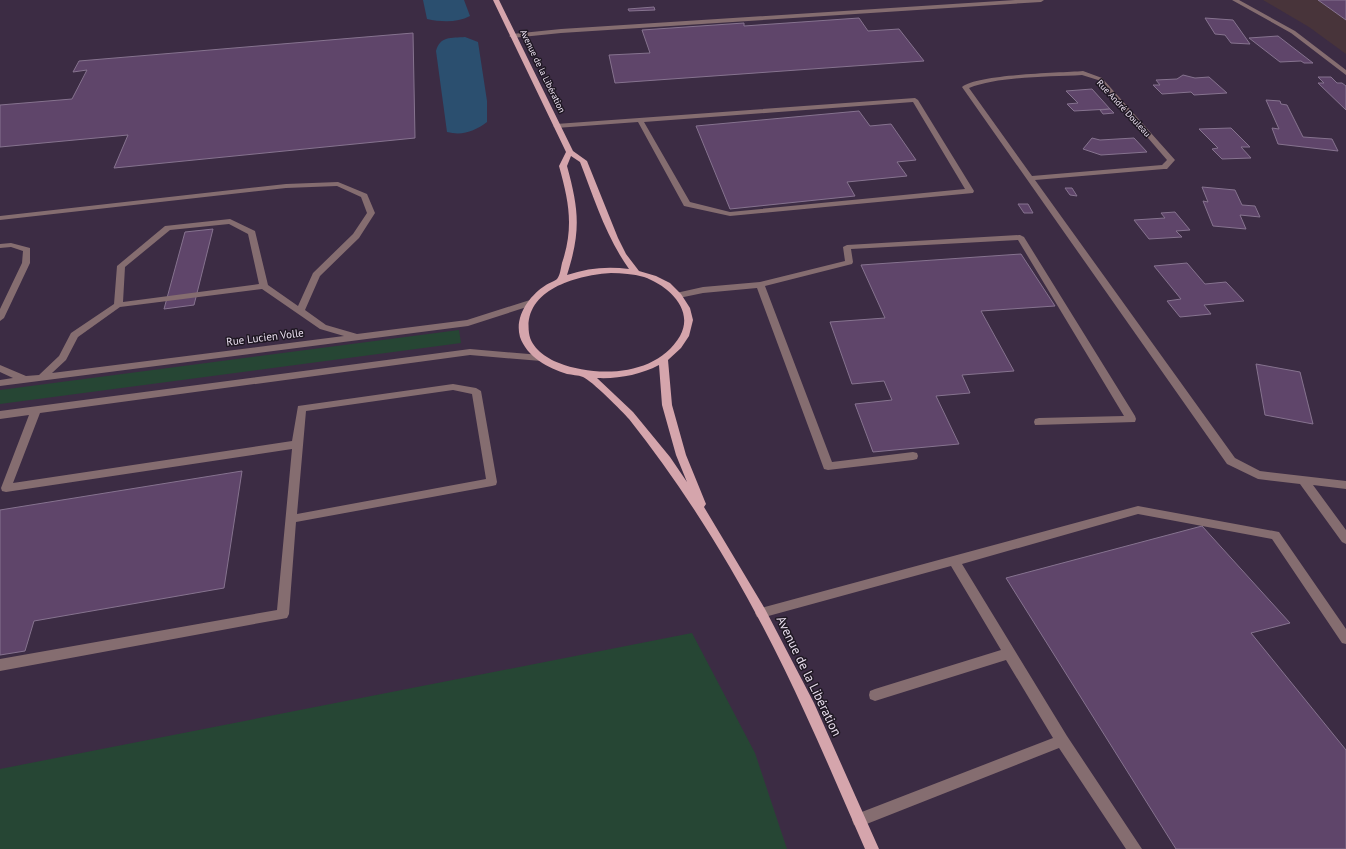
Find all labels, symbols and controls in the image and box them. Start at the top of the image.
street label: Avenue de la Libération [518,28,568,114]
street label: Rue André Douleau [1095,77,1153,139]
street label: Rue Lucien Volle [225,325,305,349]
street label: Avenue de la Libération [773,613,845,739]

